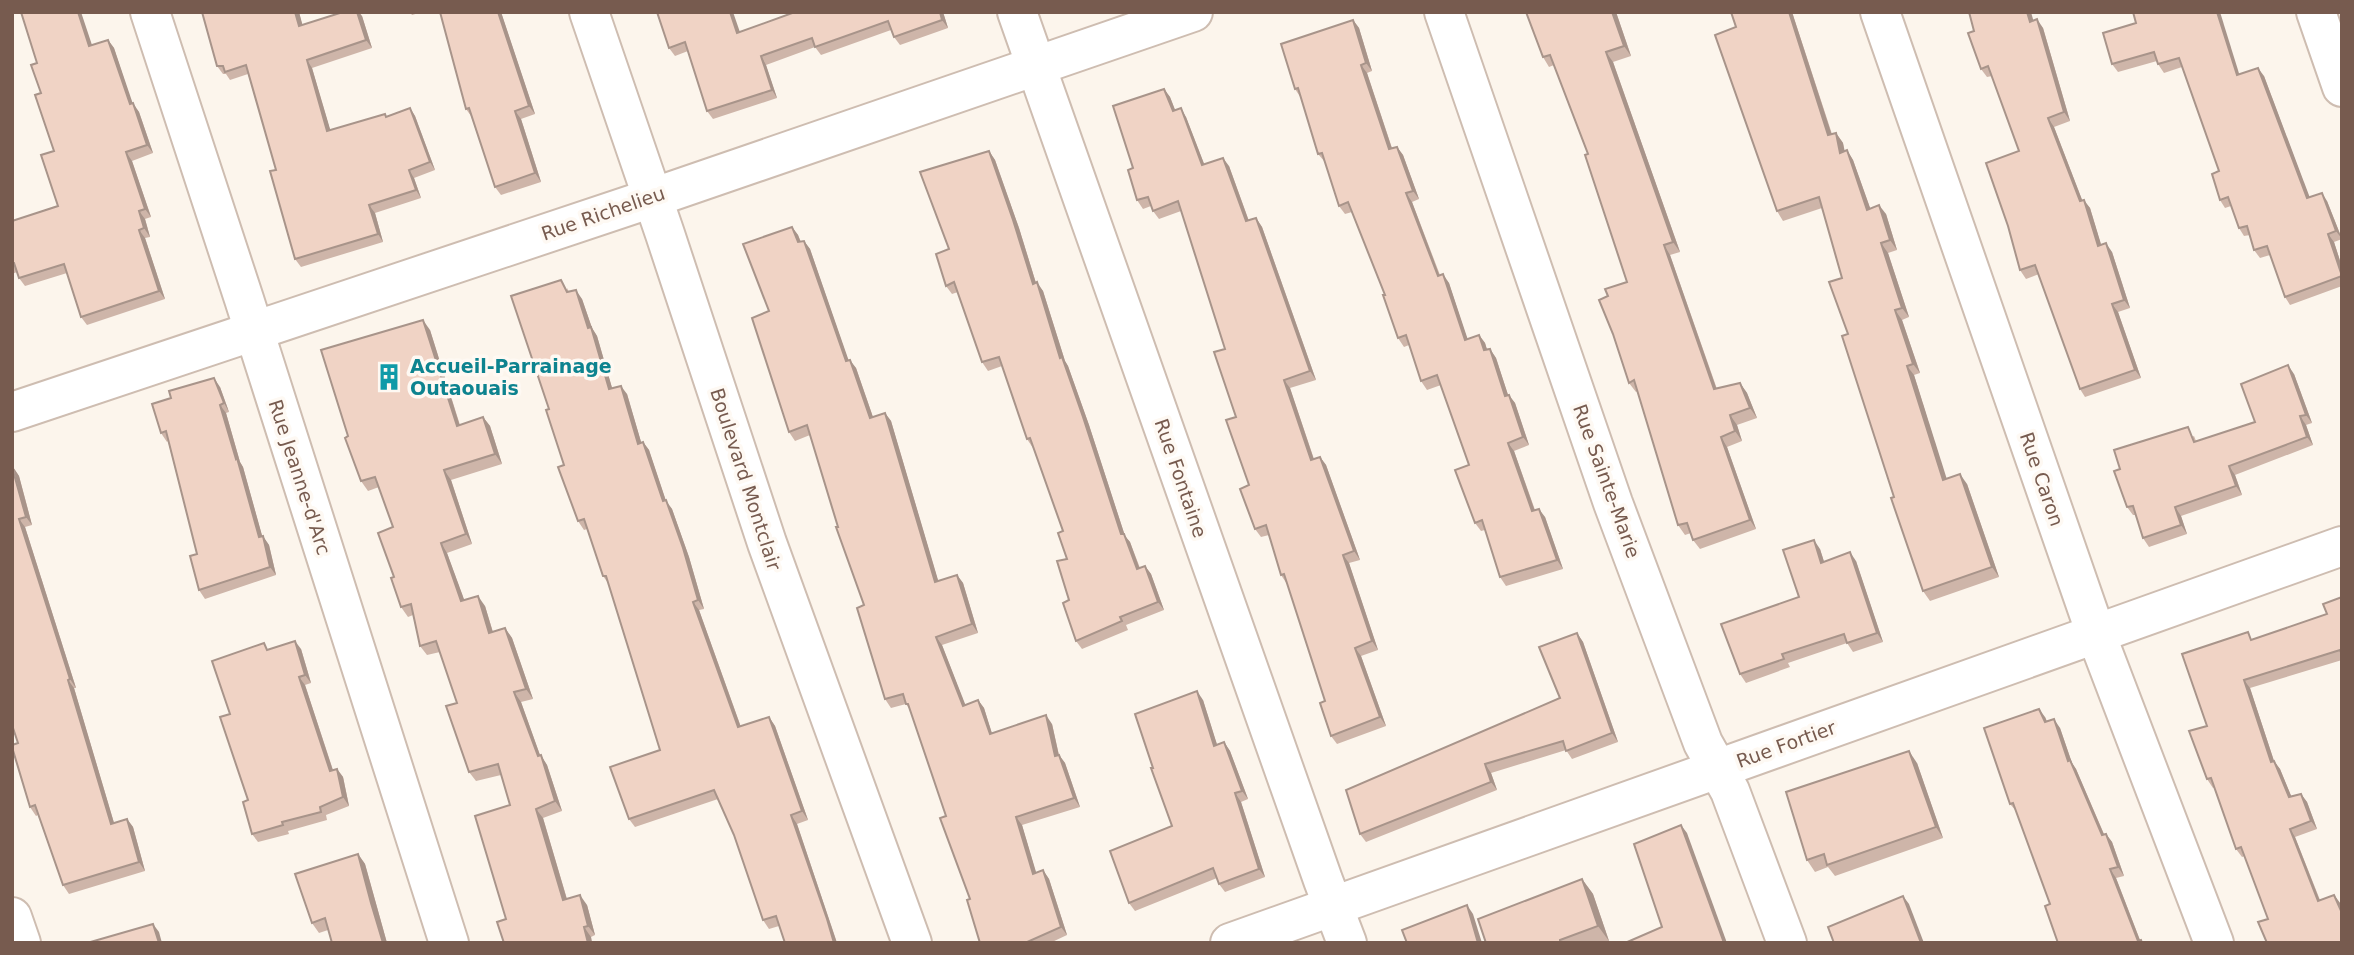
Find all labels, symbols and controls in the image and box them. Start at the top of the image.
street label: Rue Richelieu [538,182,668,244]
place label: Accueil-Parrainage Outaouais [410,355,612,399]
building icon: Accueil-Parrainage Outaouais [374,362,404,392]
street label: Boulevard Montclair [706,385,786,573]
street label: Rue Jeanne-d'Arc [265,397,335,557]
street label: Rue Sainte-Marie [1569,401,1645,561]
street label: Rue Fontaine [1150,416,1212,540]
street label: Rue Caron [2016,429,2068,529]
street label: Rue Fortier [1733,716,1839,772]

